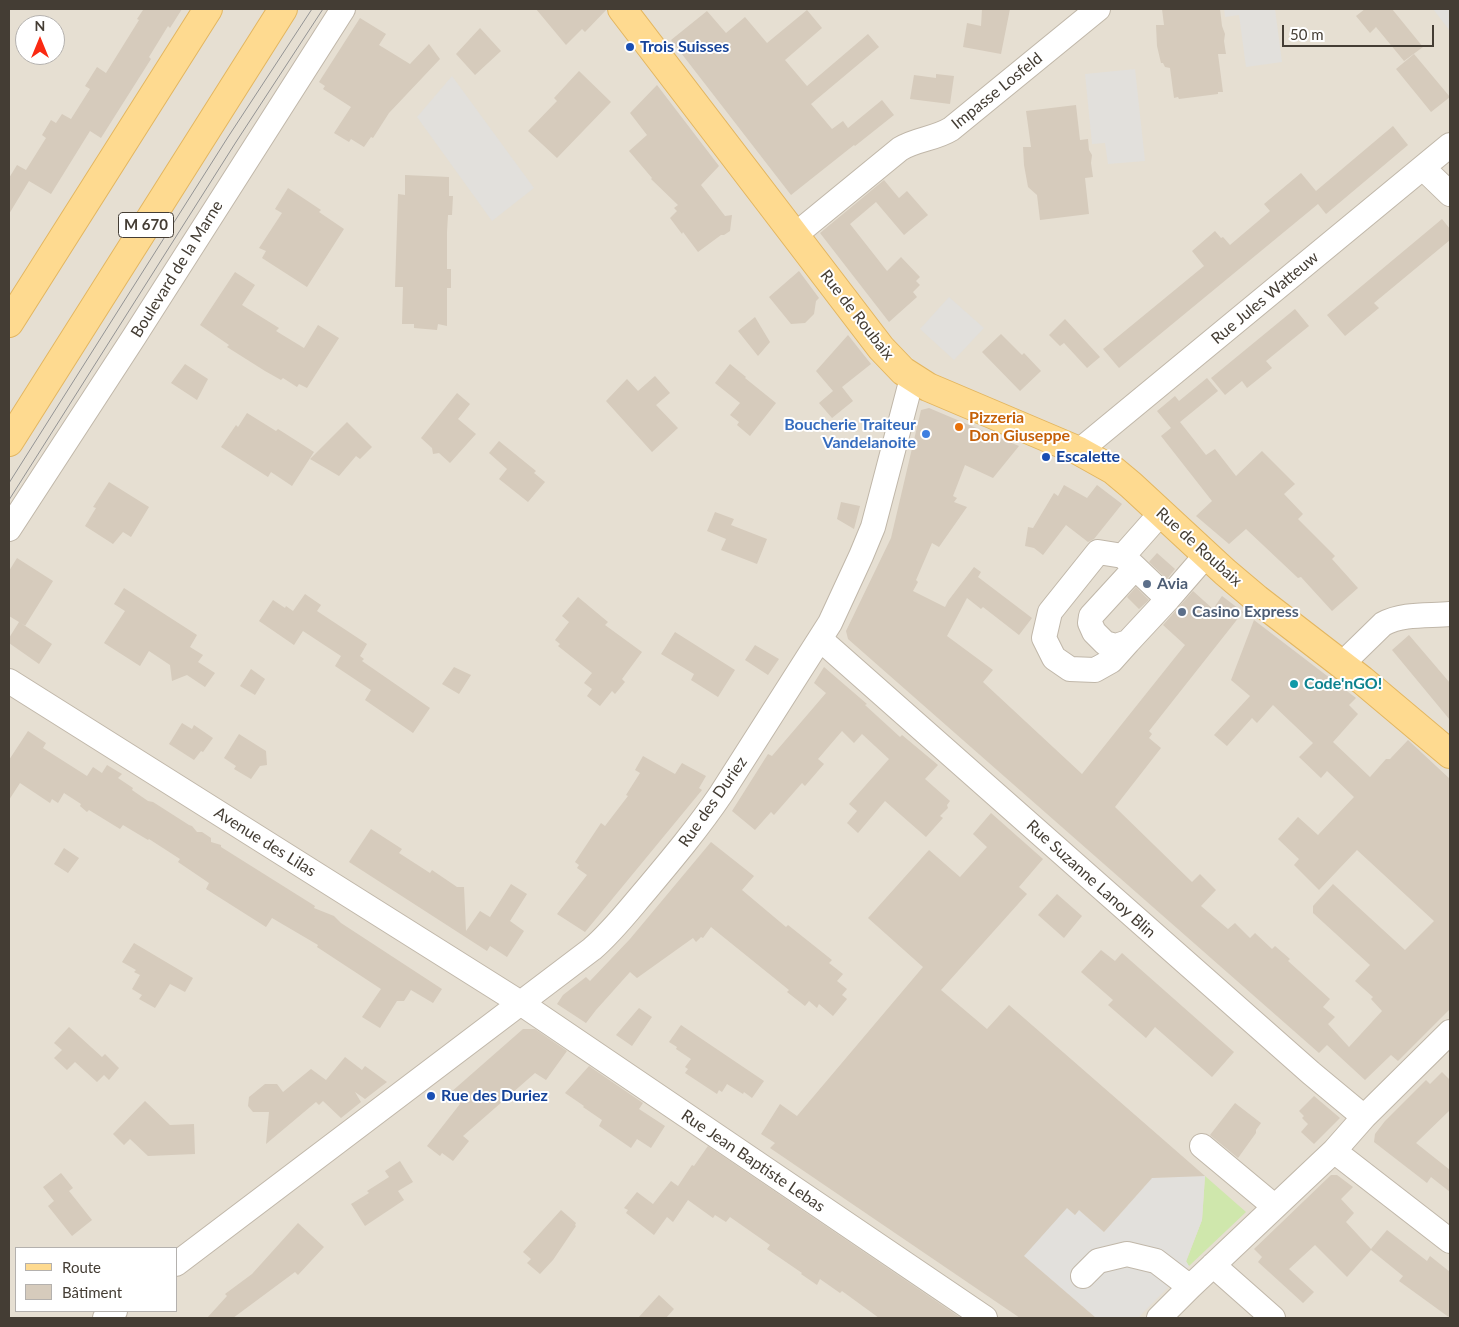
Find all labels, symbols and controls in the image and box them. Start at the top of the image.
north arrow [15,15,65,65]
scale bar [1284,15,1436,47]
text: N [35,17,45,34]
text: 50 m [1290,25,1324,43]
place label: Trois Suisses [640,37,729,57]
marker: Trois Suisses [624,41,636,53]
street label: Impasse Losfeld [948,49,1046,133]
street label: Boulevard de la Marne [127,197,227,341]
road number: M 670 [118,212,174,238]
street label: Rue Jules Watteuw [1207,248,1323,348]
street label: Rue de Roubaix [816,266,898,364]
place label: Pizzeria Don Giuseppe [969,408,1070,446]
place label: Boucherie Traiteur Vandelanoite [784,415,916,453]
marker: Pizzeria Don Giuseppe [953,421,965,433]
marker: Boucherie Traiteur Vandelanoite [920,428,932,440]
place label: Escalette [1056,447,1120,467]
marker: Escalette [1040,451,1052,463]
street label: Rue de Roubaix [1152,503,1246,591]
place label: Avia [1157,574,1188,594]
marker: Avia [1141,578,1153,590]
place label: Casino Express [1192,602,1299,622]
marker: Casino Express [1176,606,1188,618]
place label: Code'nGO! [1304,674,1382,694]
marker: Code'nGO! [1288,678,1300,690]
street label: Rue des Duriez [675,753,751,851]
street label: Avenue des Lilas [211,803,319,881]
street label: Rue Suzanne Lanoy Blin [1022,816,1160,942]
place label: Rue des Duriez [441,1086,548,1106]
marker: Rue des Duriez [425,1090,437,1102]
street label: Rue Jean Baptiste Lebas [678,1106,828,1216]
legend [15,1247,178,1312]
text: Route [62,1258,101,1276]
text: Bâtiment [62,1283,122,1301]

